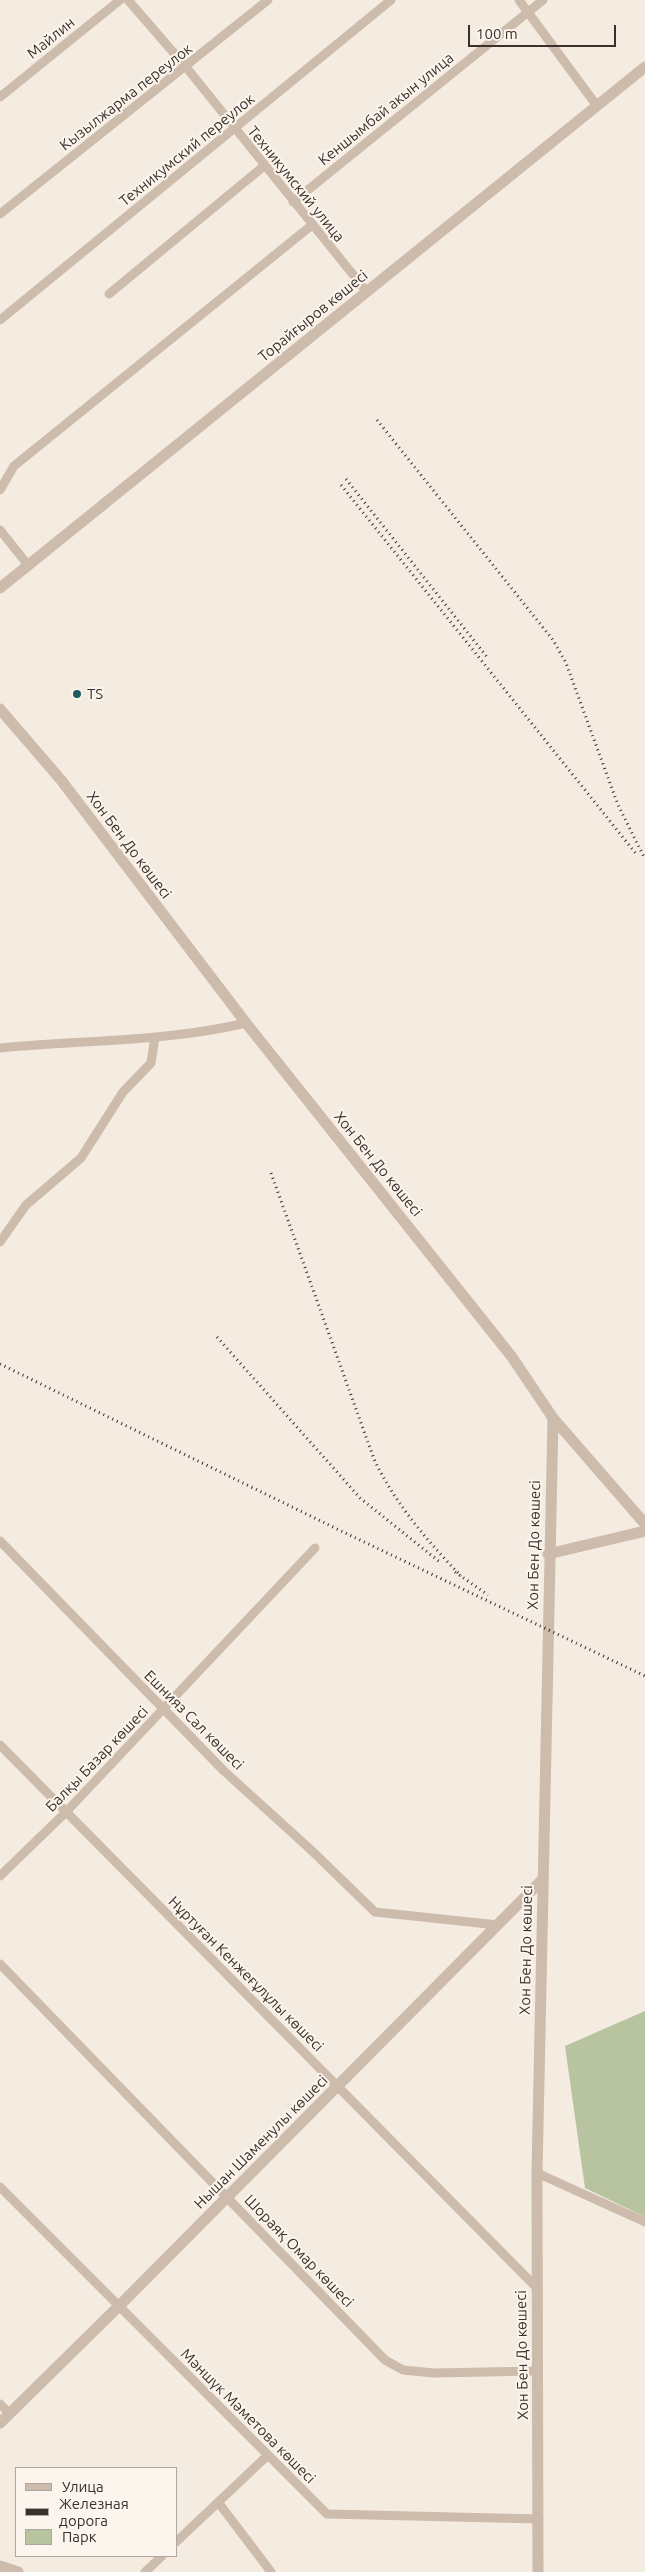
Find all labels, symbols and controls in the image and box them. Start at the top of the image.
street label: Майлин [24,13,78,63]
scale bar [470,15,618,47]
text: 100 m [476,25,518,42]
street label: Кызылжарма переулок [56,40,196,154]
street label: Кеншымбай акын улица [315,49,457,169]
street label: Техникумский переулок [116,90,258,210]
street label: Техникумский улица [244,122,348,246]
street label: Торайғыров көшесі [255,266,371,366]
place label: TS [87,685,103,703]
marker: TS [71,688,83,700]
street label: Хон Бен До көшесі [83,788,175,902]
street label: Хон Бен До көшесі [330,1108,426,1220]
street label: Хон Бен До көшесі [524,1480,544,1610]
street label: Ешнияз Сал көшесі [141,1667,247,1773]
street label: Балқы Базар көшесі [42,1702,152,1816]
street label: Хон Бен До көшесі [516,1885,536,2015]
street label: Нұртуған Кенжеғұлұлы көшесі [165,1893,327,2055]
street label: Нышан Шаменулы көшесі [190,2071,332,2213]
street label: Шораяқ Омар көшесі [241,2191,357,2311]
street label: Хон Бен До көшесі [512,2290,532,2420]
street label: Мәншүк Мәметова көшесі [177,2345,319,2487]
legend [15,2467,178,2557]
text: Улица [62,2478,104,2495]
text: Железная дорога [59,2495,129,2529]
text: Парк [62,2528,97,2545]

